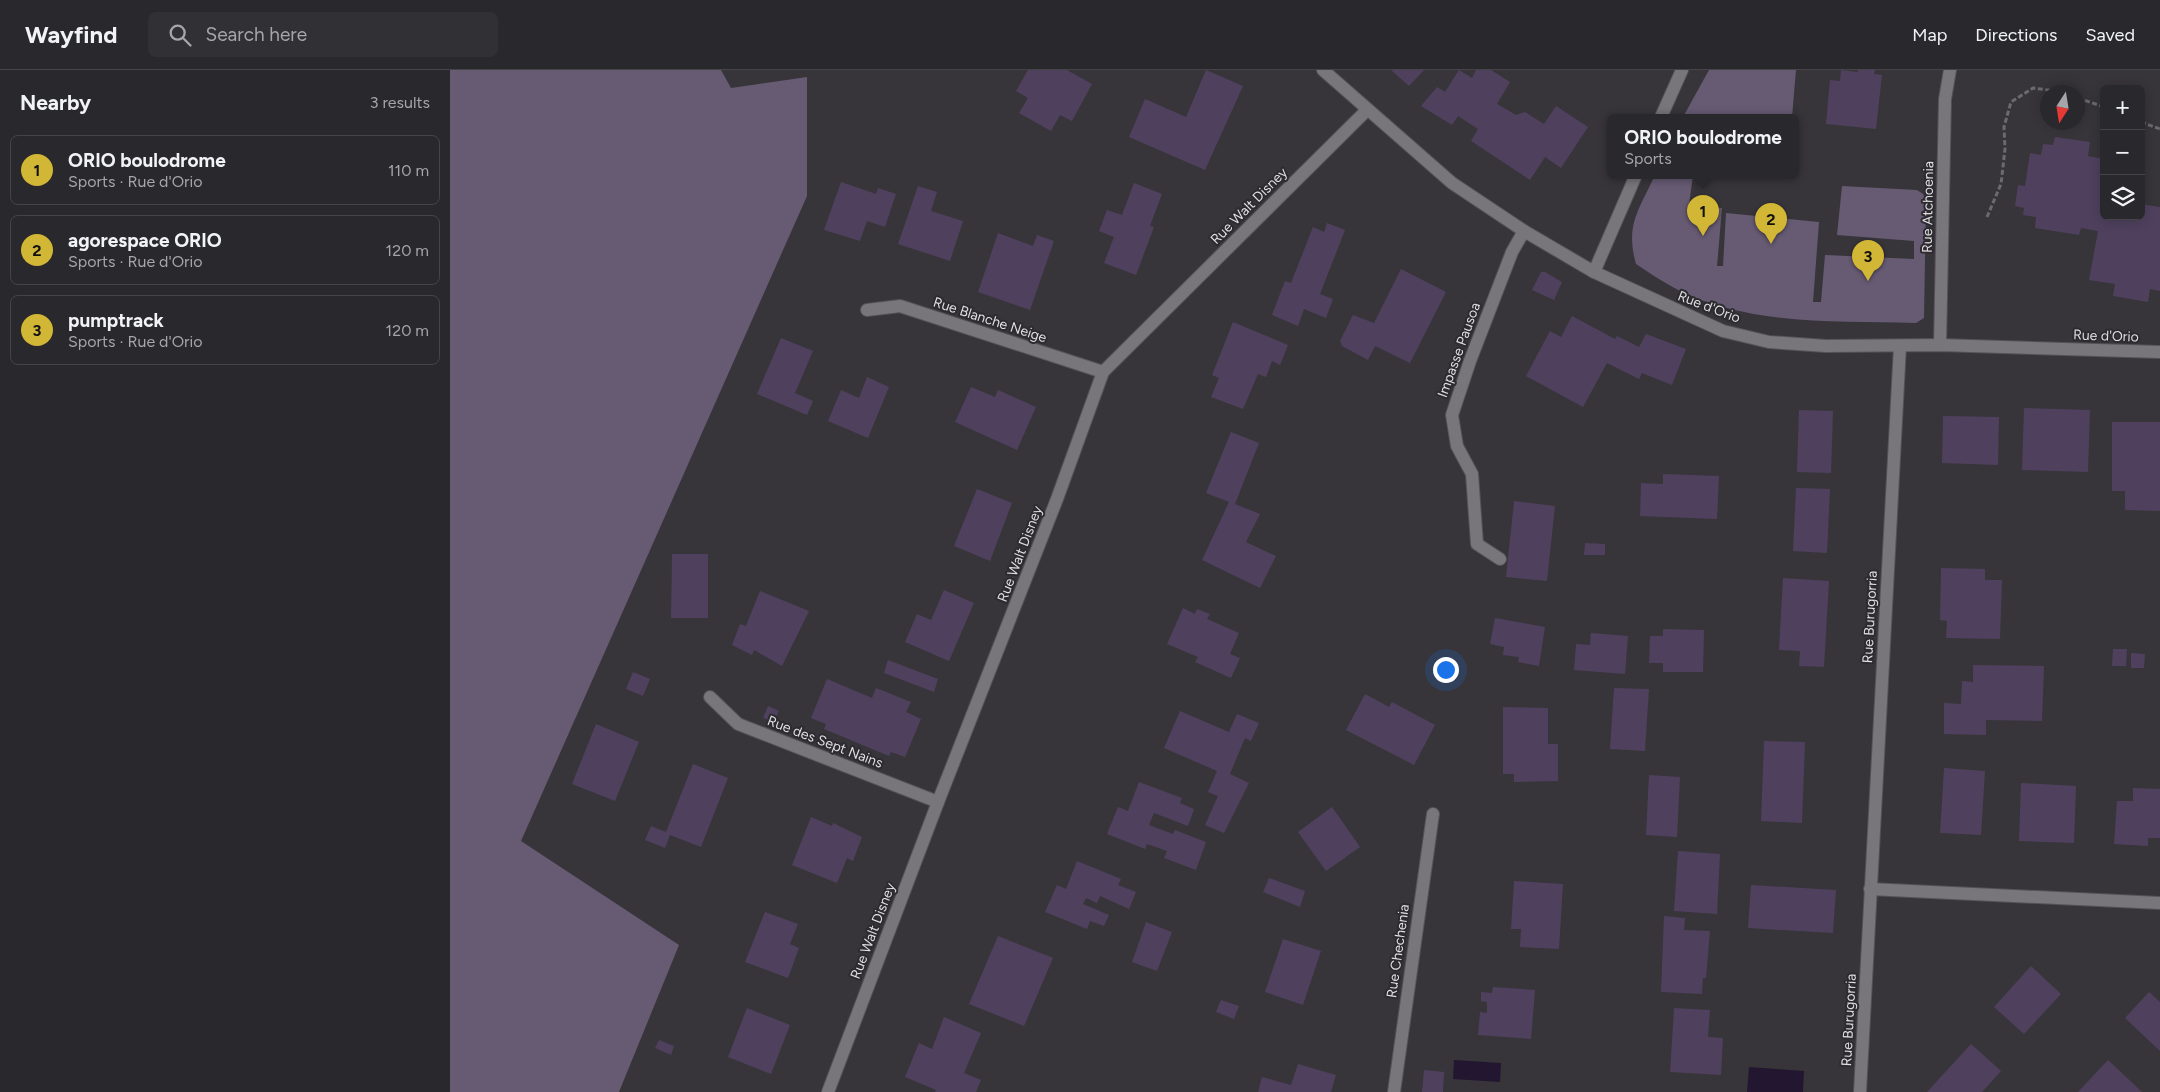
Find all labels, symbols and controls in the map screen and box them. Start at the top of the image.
search box [148,12,498,57]
text: Wayfind [25,20,118,49]
icon: search [166,21,194,49]
text: Search here [206,23,307,46]
text: Map [1912,24,1947,46]
text: Directions [1975,24,2057,46]
text: Saved [2085,24,2135,46]
north arrow [2040,85,2085,130]
map controls [2100,85,2145,220]
button: + [2100,85,2145,130]
text: Nearby [20,90,91,115]
text: 3 results [370,93,430,112]
popup [1607,114,1799,179]
text: ORIO boulodrome [1624,126,1782,149]
button: − [2100,130,2145,175]
text: ORIO boulodrome [68,149,226,172]
text: Sports [1624,149,1672,168]
text: 1 [34,161,40,180]
text: 110 m [388,161,429,180]
street label: Rue Atchoenia [1919,161,1937,253]
street label: Rue Walt Disney [1207,164,1291,248]
text: Sports · Rue d'Orio [68,172,202,191]
button: layers [2100,175,2145,220]
pin: 1 [1687,195,1719,236]
pin: 2 [1755,203,1787,244]
text: agorespace ORIO [68,229,222,252]
pin: 3 [1852,240,1884,281]
text: 2 [32,241,42,260]
text: 120 m [386,241,429,260]
text: Sports · Rue d'Orio [68,252,202,271]
street label: Rue d'Orio [1675,287,1743,327]
street label: Rue Blanche Neige [931,294,1049,346]
street label: Impasse Pausoa [1434,300,1484,400]
text: pumptrack [68,309,164,332]
text: 3 [33,321,41,340]
text: 120 m [386,321,429,340]
street label: Rue d'Orio [2073,326,2139,346]
text: Sports · Rue d'Orio [68,332,202,351]
street label: Rue Walt Disney [994,503,1046,604]
street label: Rue Burugorria [1859,570,1881,664]
your location [1433,657,1459,683]
street label: Rue des Sept Nains [765,712,885,772]
street label: Rue Walt Disney [847,880,899,981]
street label: Rue Chechenia [1383,903,1413,999]
street label: Rue Burugorria [1838,973,1860,1067]

